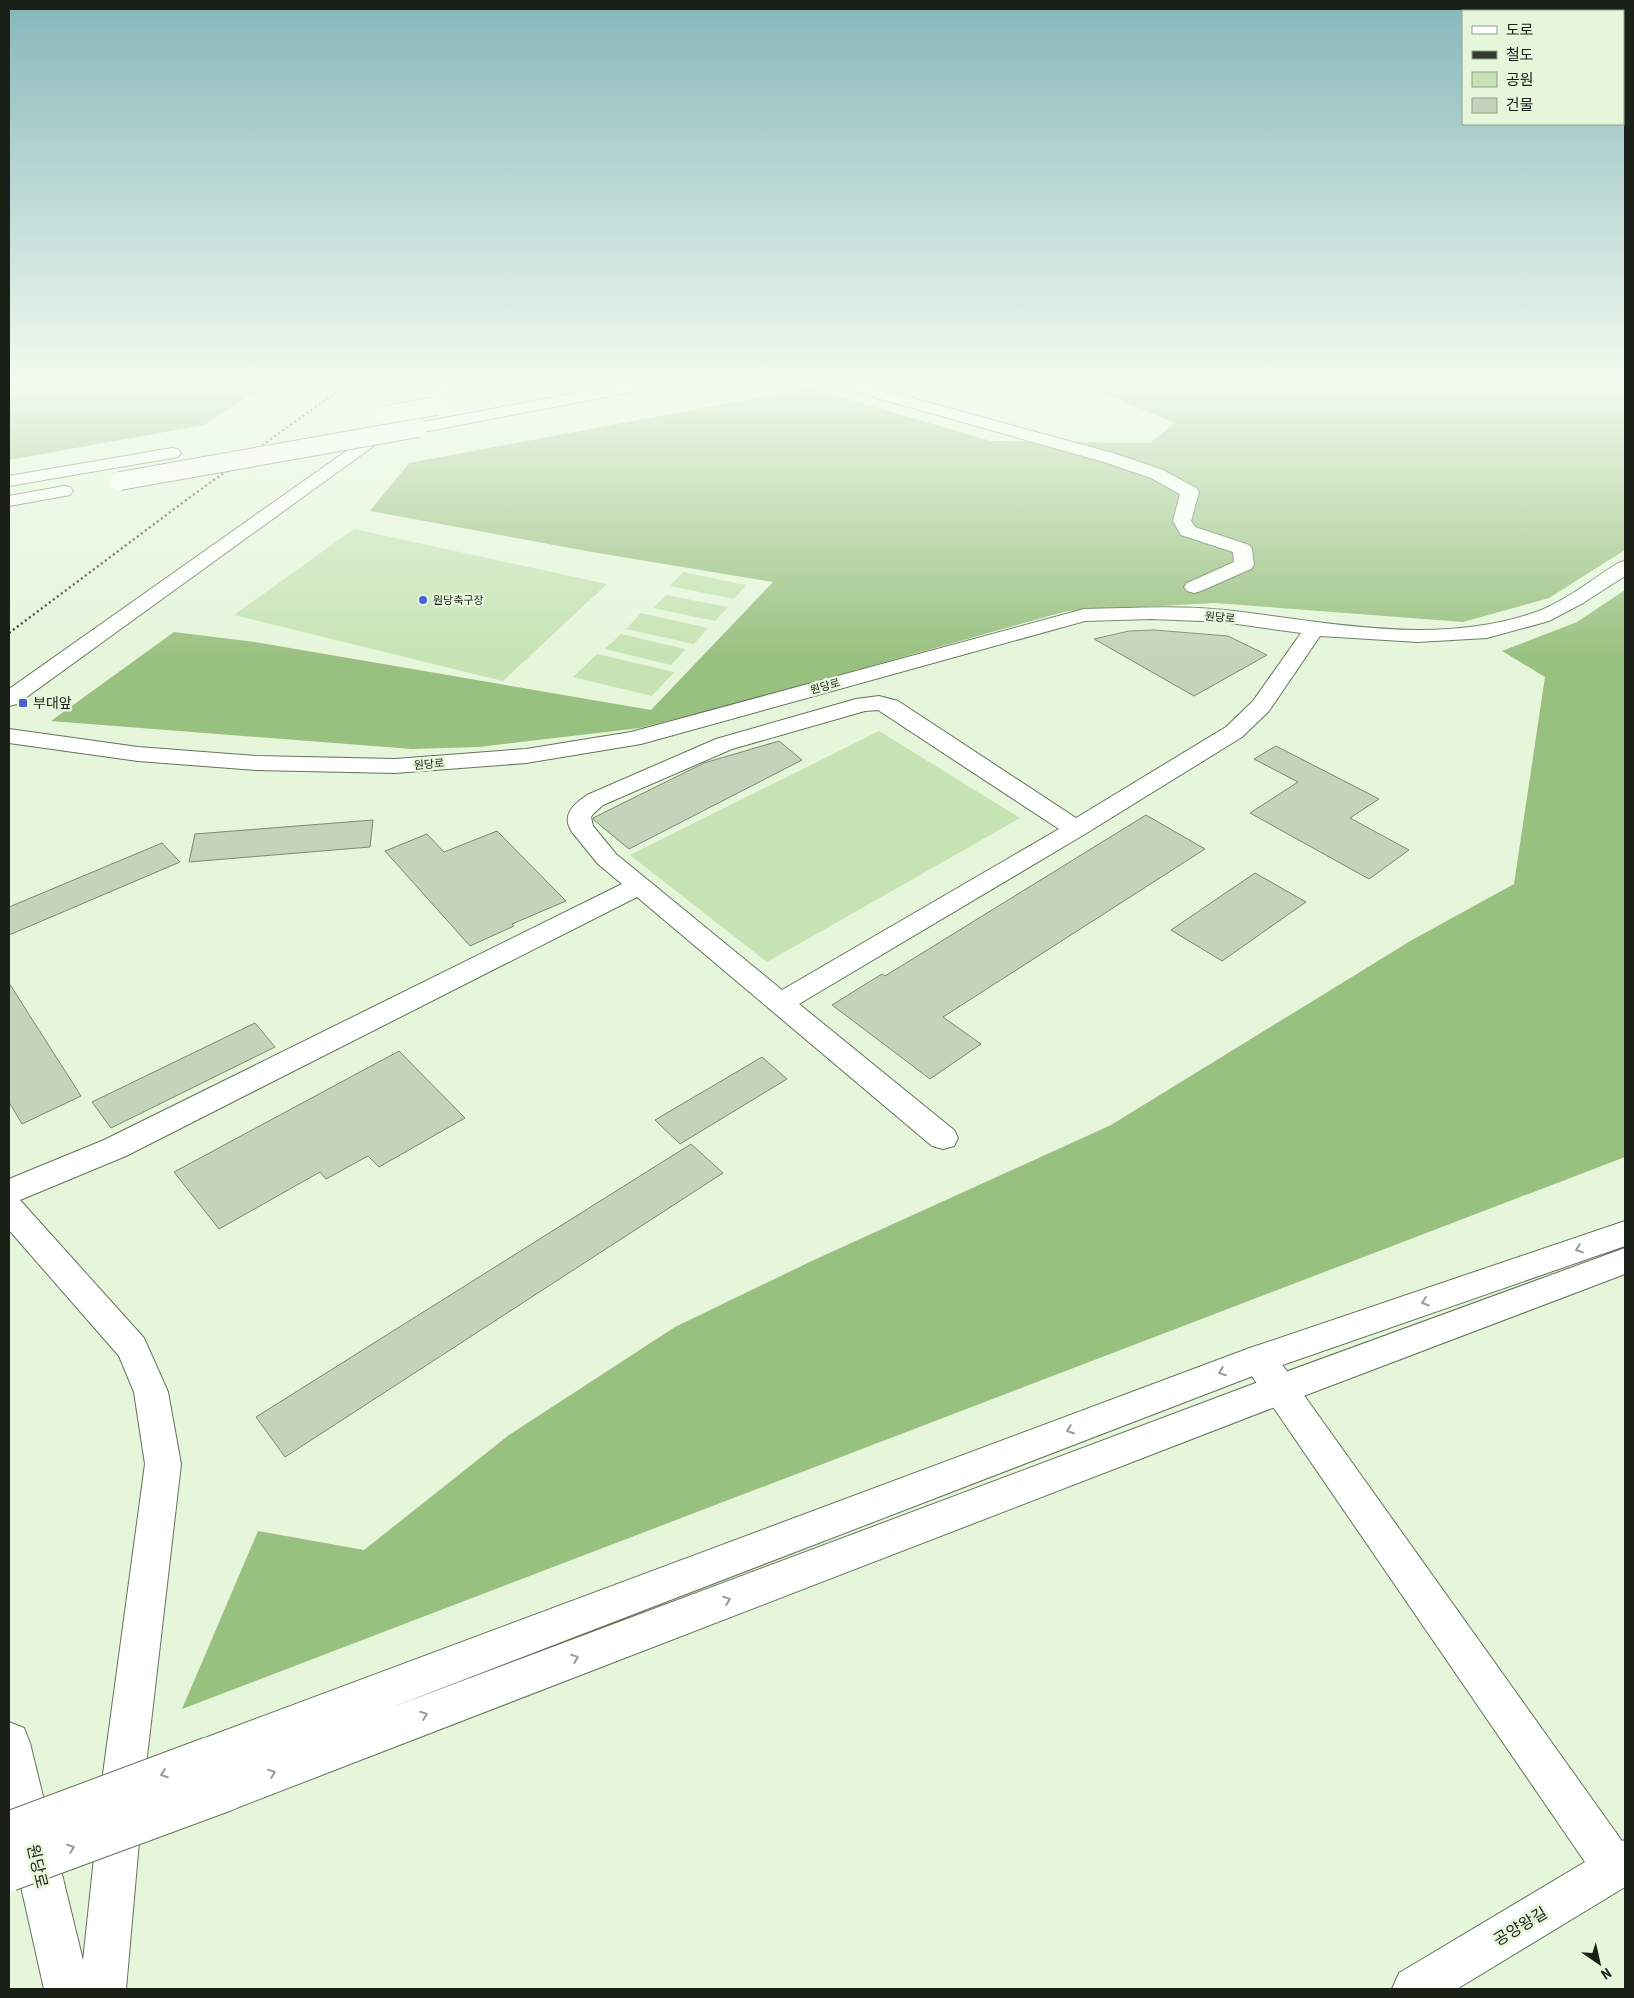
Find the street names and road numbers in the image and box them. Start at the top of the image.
street label: 원당로 [1204,610,1236,625]
street label: 원당로 [809,676,842,697]
street label: 원당로 [413,757,445,772]
street label: 원당로 [23,1842,52,1890]
street label: 공양왕길 [1490,1903,1550,1950]

